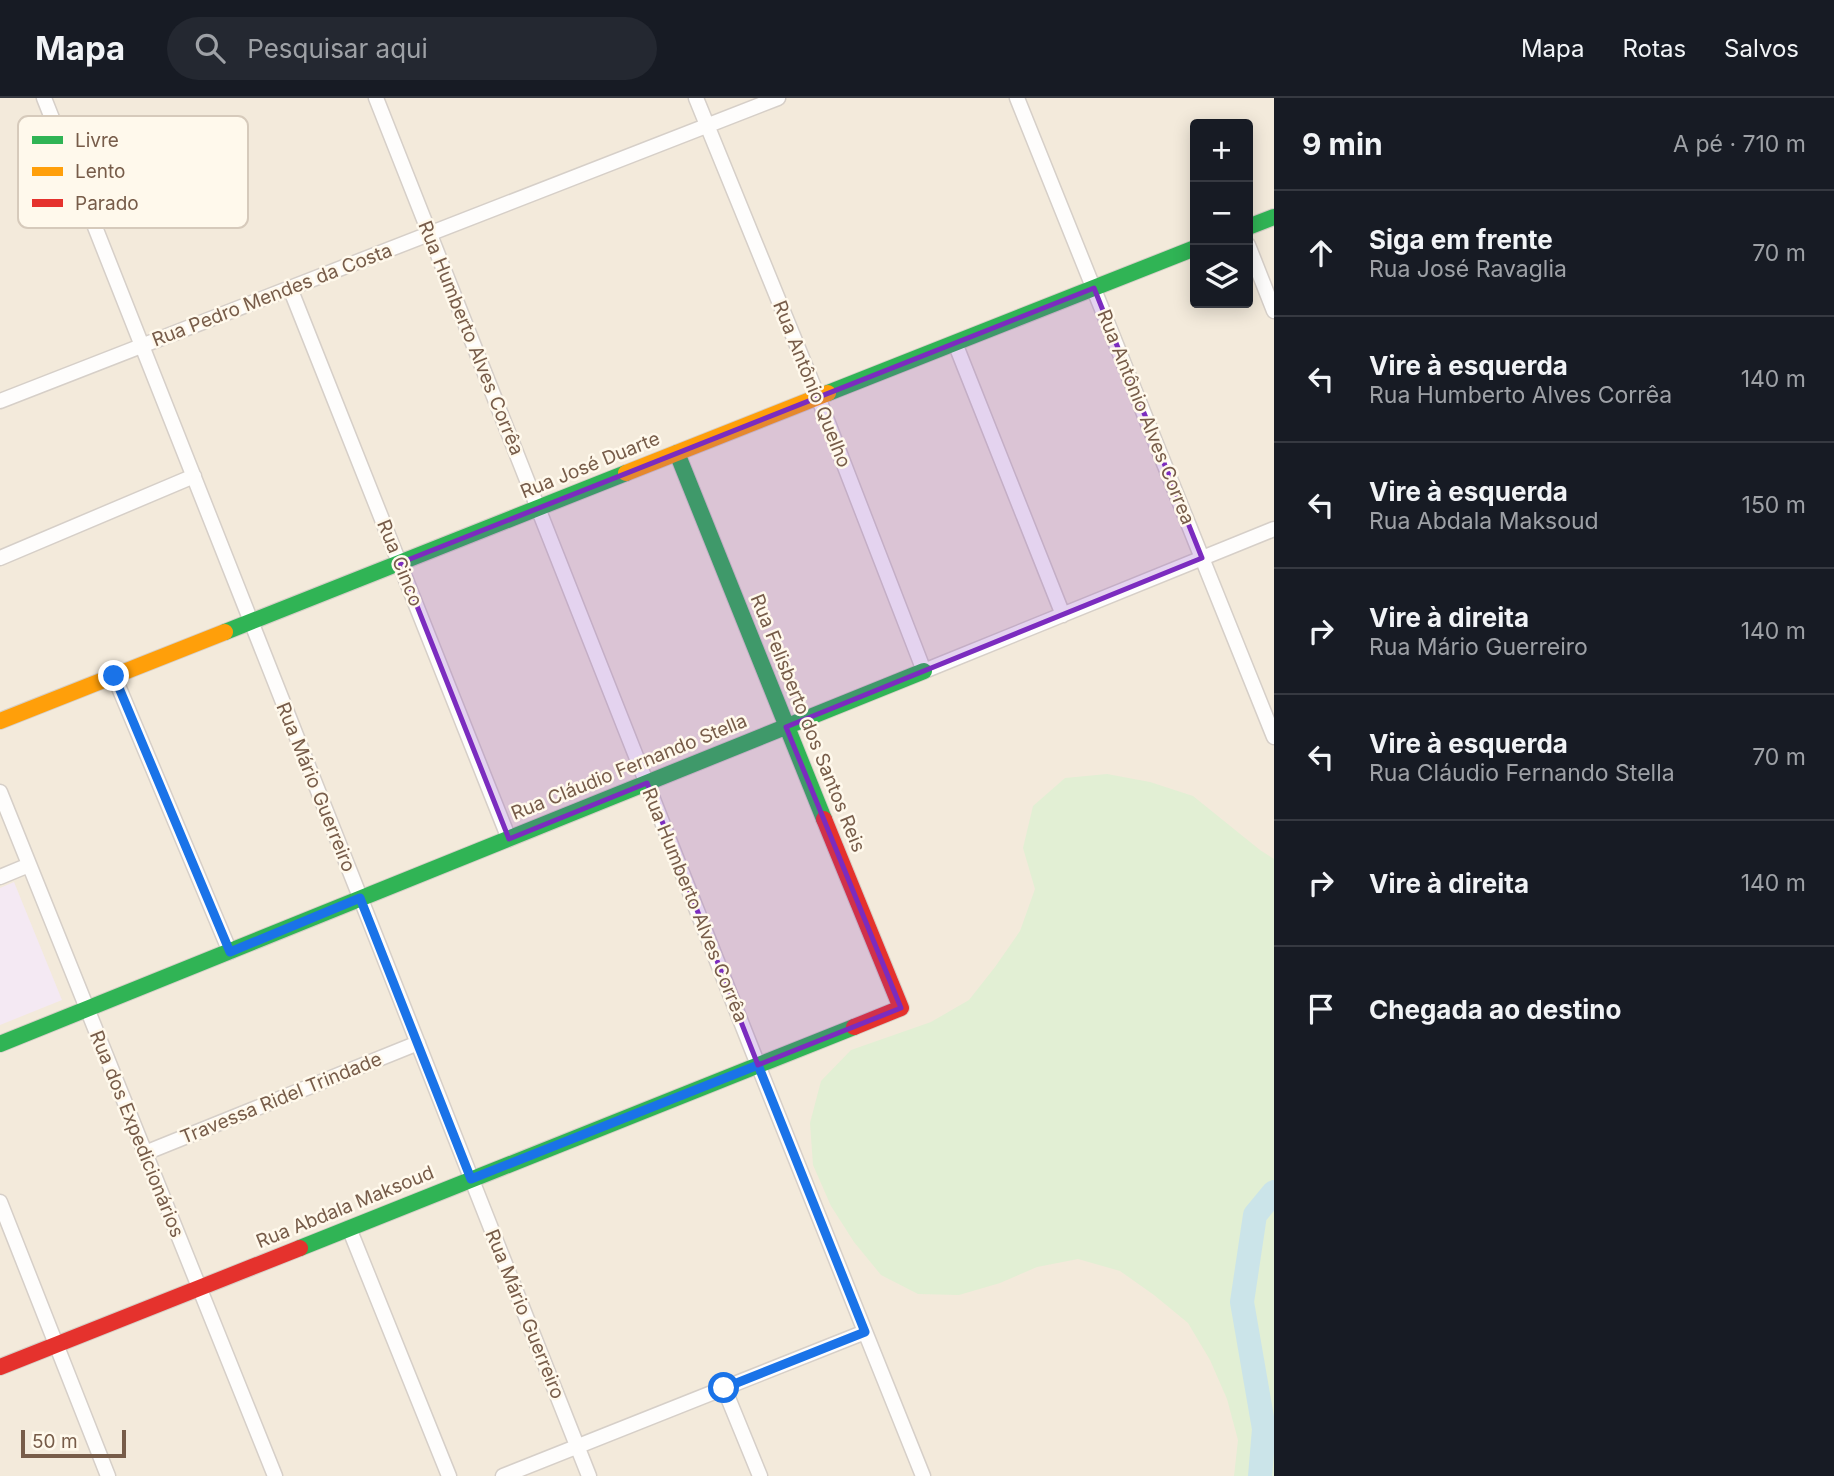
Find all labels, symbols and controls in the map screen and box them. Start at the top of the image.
search box [167,17,657,80]
text: Mapa [35,28,125,68]
icon: search [191,29,229,67]
text: Pesquisar aqui [247,33,428,64]
text: Mapa [1521,34,1585,63]
text: Rotas [1623,34,1686,63]
text: Salvos [1724,34,1799,63]
legend [18,116,248,228]
map controls [1190,119,1253,308]
button: + [1190,119,1253,182]
text: 9 min [1302,126,1383,162]
text: Livre [75,129,119,152]
text: A pé · 710 m [1673,130,1806,158]
text: Lento [75,160,125,183]
button: − [1190,182,1253,245]
text: Parado [75,192,139,215]
street label: Rua Humberto Alves Corrêa [413,218,529,458]
text: Siga em frente [1369,224,1553,255]
icon: ahead [1302,234,1340,272]
street label: Rua Pedro Mendes da Costa [149,239,395,351]
text: 70 m [1752,239,1806,267]
button: layers [1190,245,1253,308]
text: Rua José Ravaglia [1369,255,1567,283]
street label: Rua Antônio Quelho [768,297,856,471]
street label: Rua Antônio Alves Correa [1092,306,1200,528]
text: Vire à esquerda [1369,350,1568,381]
icon: left [1302,360,1340,398]
text: 140 m [1741,365,1806,393]
text: Rua Humberto Alves Corrêa [1369,381,1672,409]
street label: Rua José Duarte [517,427,663,503]
text: Vire à esquerda [1369,476,1568,507]
icon: left [1302,486,1340,524]
text: 150 m [1742,491,1806,519]
text: Rua Abdala Maksoud [1369,507,1599,535]
street label: Rua Cinco [372,516,428,610]
street label: Rua Felisberto dos Santos Reis [746,591,870,855]
text: Vire à direita [1369,602,1529,633]
icon: right [1302,612,1340,650]
text: 140 m [1741,617,1806,645]
text: Rua Mário Guerreiro [1369,633,1588,661]
route end [98,660,129,691]
street label: Rua Mário Guerreiro [271,699,361,875]
street label: Rua Cláudio Fernando Stella [508,709,750,825]
text: Vire à esquerda [1369,728,1568,759]
icon: left [1302,738,1340,776]
text: 70 m [1752,743,1806,771]
text: Rua Cláudio Fernando Stella [1369,759,1675,787]
street label: Rua Humberto Alves Corrêa [637,785,753,1025]
icon: right [1302,864,1340,902]
text: Vire à direita [1369,868,1529,899]
text: 140 m [1741,869,1806,897]
icon: arrive [1302,990,1340,1028]
text: Chegada ao destino [1369,994,1621,1025]
street label: Rua dos Expedicionários [85,1027,189,1241]
street label: Travessa Ridel Trindade [177,1047,385,1149]
street label: Rua Abdala Maksoud [253,1161,437,1253]
street label: Rua Mário Guerreiro [480,1226,570,1402]
route start [708,1372,739,1403]
scale bar [21,1427,126,1459]
text: 50 m [32,1430,78,1453]

